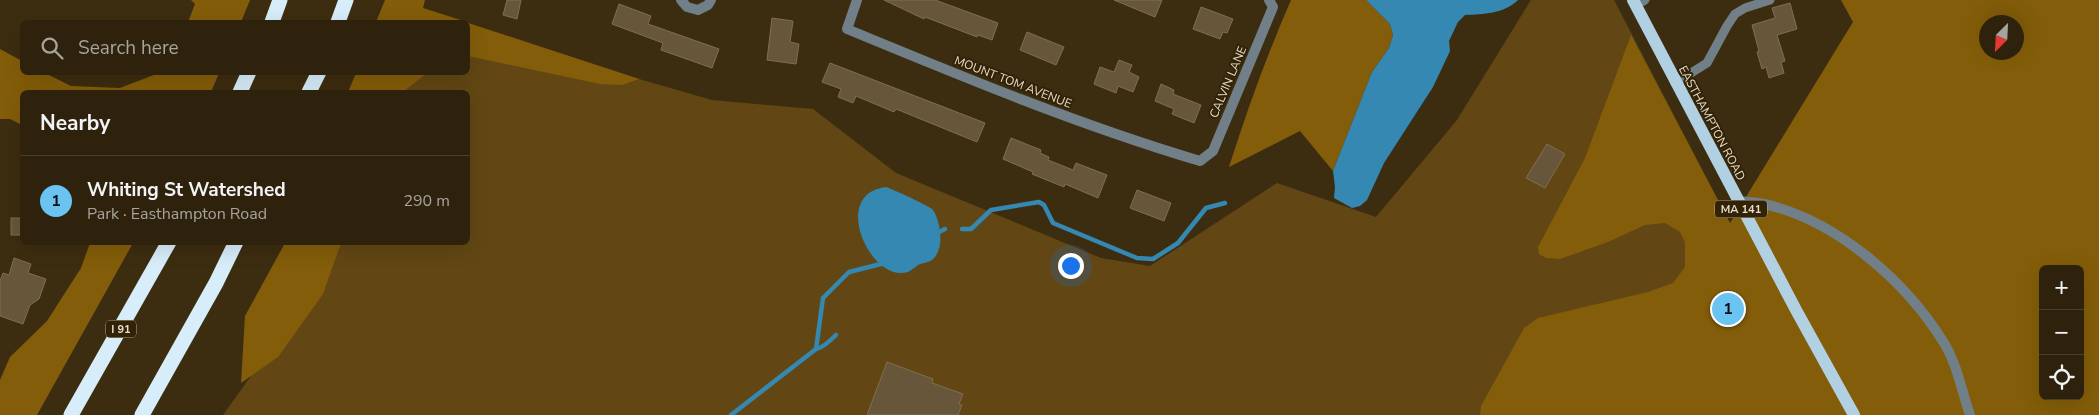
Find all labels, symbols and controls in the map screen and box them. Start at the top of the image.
north arrow [1979,15,2024,60]
search box [20,20,470,75]
icon: search [38,34,66,62]
text: Search here [78,35,179,61]
street label: CALVIN LANE [1206,44,1250,120]
street label: MOUNT TOM AVENUE [952,52,1074,112]
street label: EASTHAMPTON ROAD [1675,63,1749,183]
text: Nearby [40,109,110,137]
text: Whiting St Watershed [87,177,286,203]
text: 1 [51,190,61,212]
text: 290 m [403,190,450,212]
road number: MA 141 [1715,200,1767,218]
text: Park · Easthampton Road [87,203,267,225]
your location [1058,253,1084,279]
map controls [2039,265,2084,400]
button: + [2039,265,2084,310]
pin: 1 [1712,290,1744,328]
button: − [2039,310,2084,355]
road number: I 91 [106,320,136,338]
button: locate [2039,355,2084,400]

